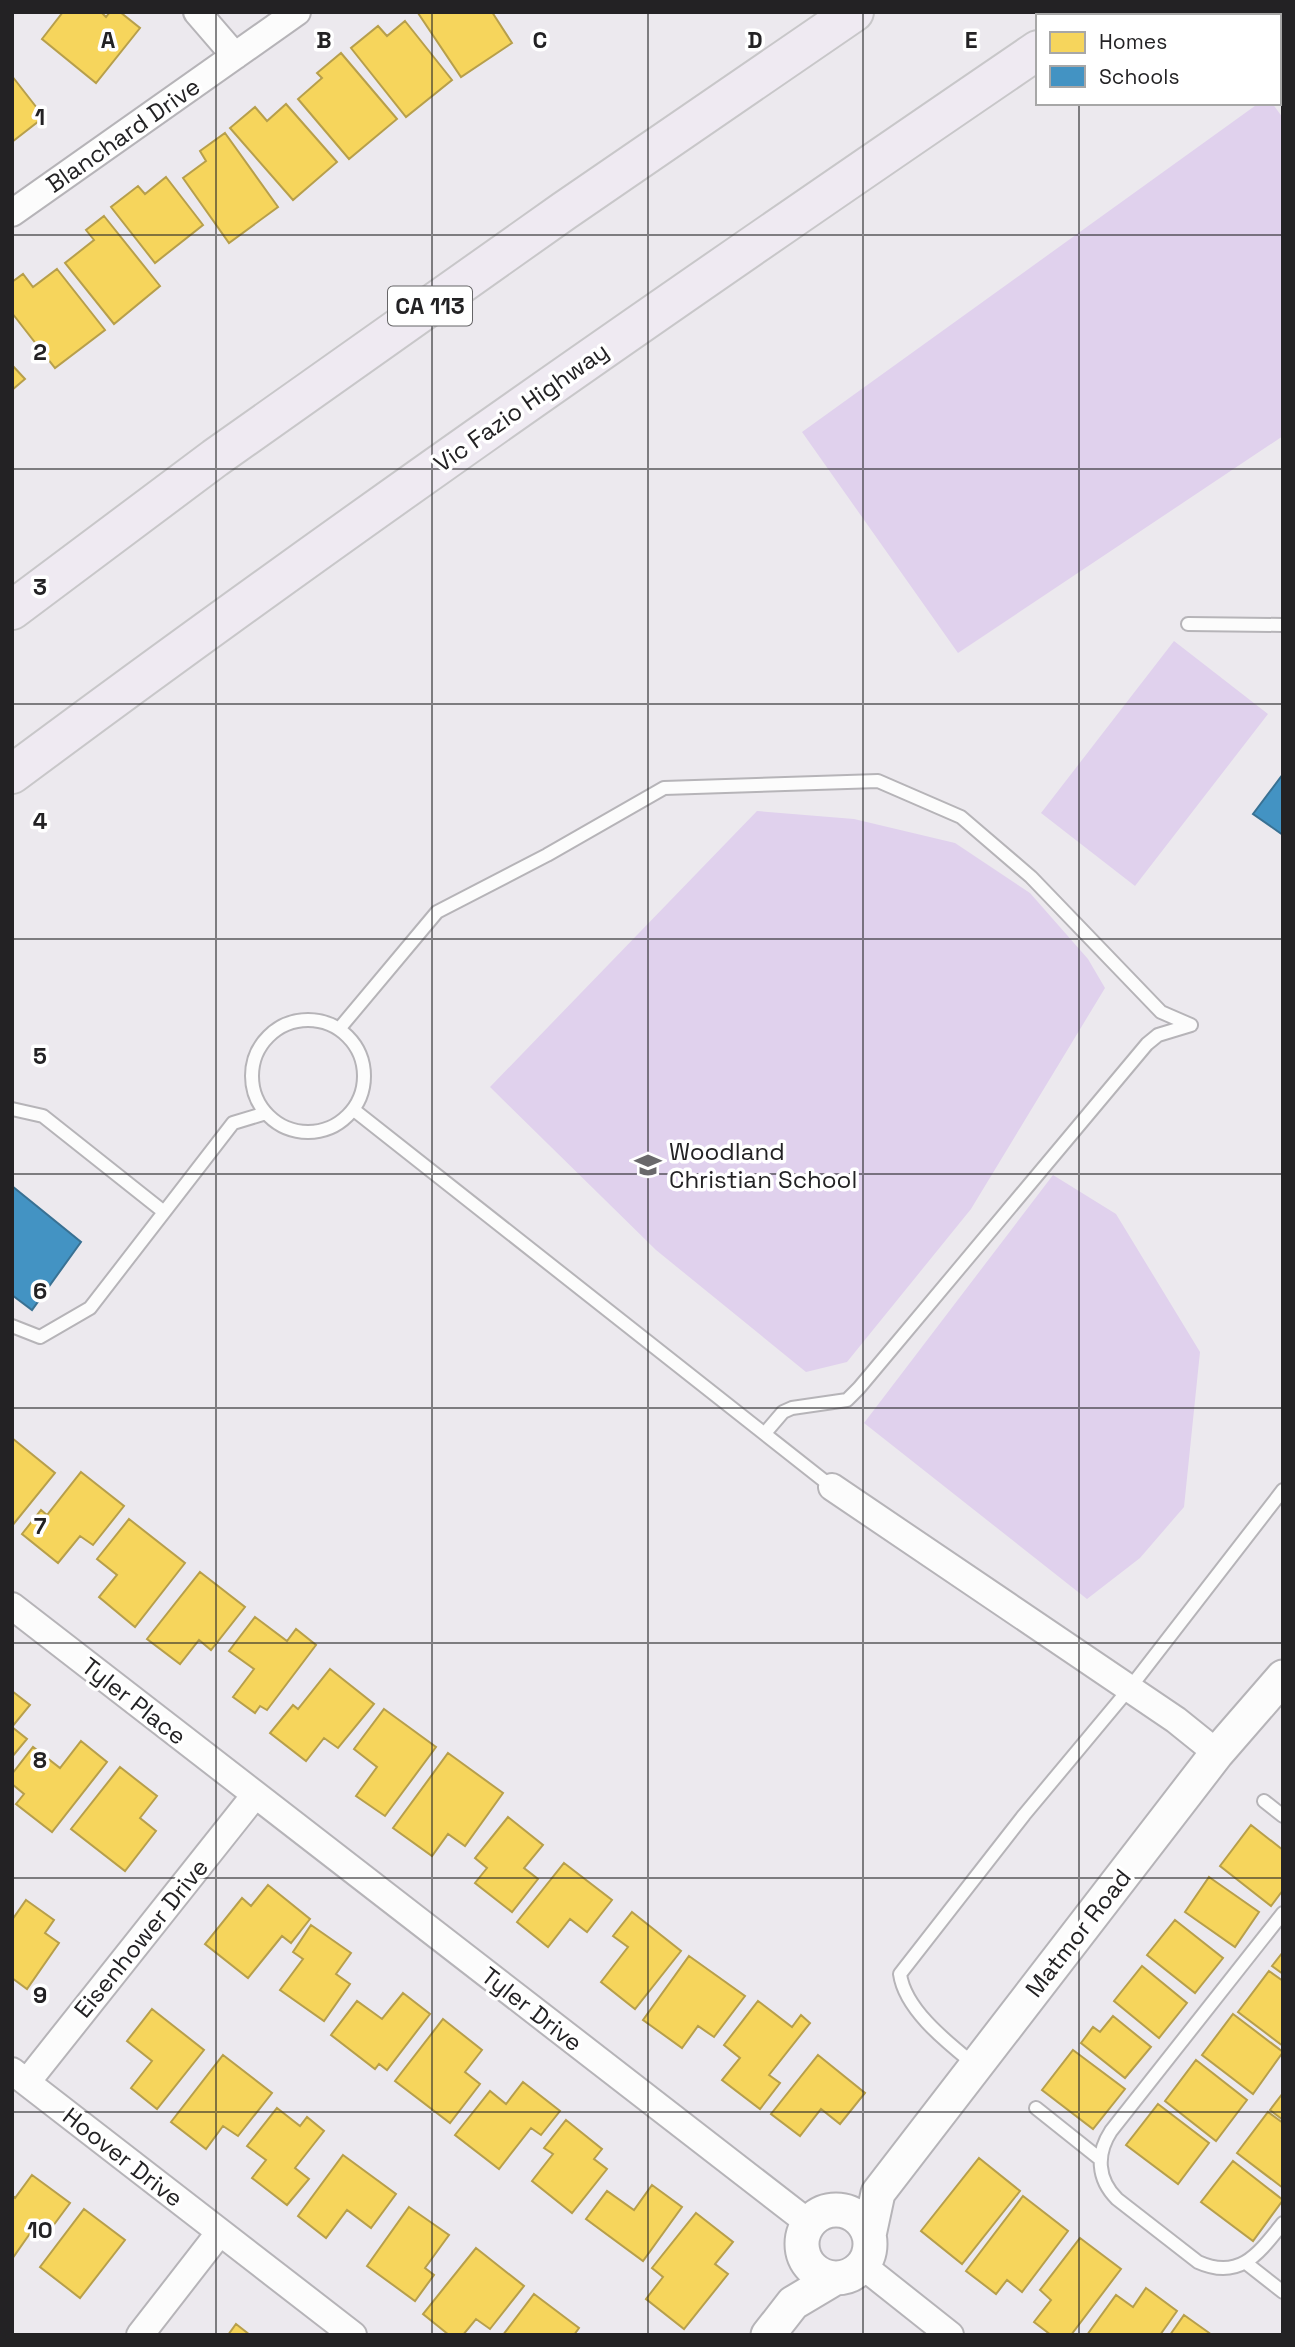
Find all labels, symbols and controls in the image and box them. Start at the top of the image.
legend [1036,14,1281,105]
text: A [101,25,116,55]
text: B [316,25,332,55]
text: C [533,25,547,55]
text: D [747,25,763,55]
text: E [965,25,977,55]
text: Homes [1099,28,1167,55]
text: Schools [1099,63,1179,90]
street label: Blanchard Drive [40,70,206,200]
text: 1 [35,102,45,132]
road number: CA 113 [388,286,472,326]
street label: Vic Fazio Highway [428,335,614,479]
text: 2 [33,337,47,367]
text: 3 [33,572,47,602]
text: 4 [33,806,48,836]
text: 5 [33,1041,47,1071]
place label: Woodland Christian School [669,1136,857,1195]
school or university icon: Woodland Christian School [633,1150,663,1180]
text: 6 [33,1276,47,1306]
text: 7 [34,1511,47,1541]
street label: Tyler Place [75,1650,193,1752]
text: 8 [33,1745,47,1775]
street label: Eisenhower Drive [67,1852,215,2024]
street label: Matmor Road [1018,1863,1138,2003]
street label: Tyler Drive [475,1960,589,2058]
text: 9 [33,1980,47,2010]
street label: Hoover Drive [57,2100,189,2214]
text: 10 [27,2215,53,2245]

